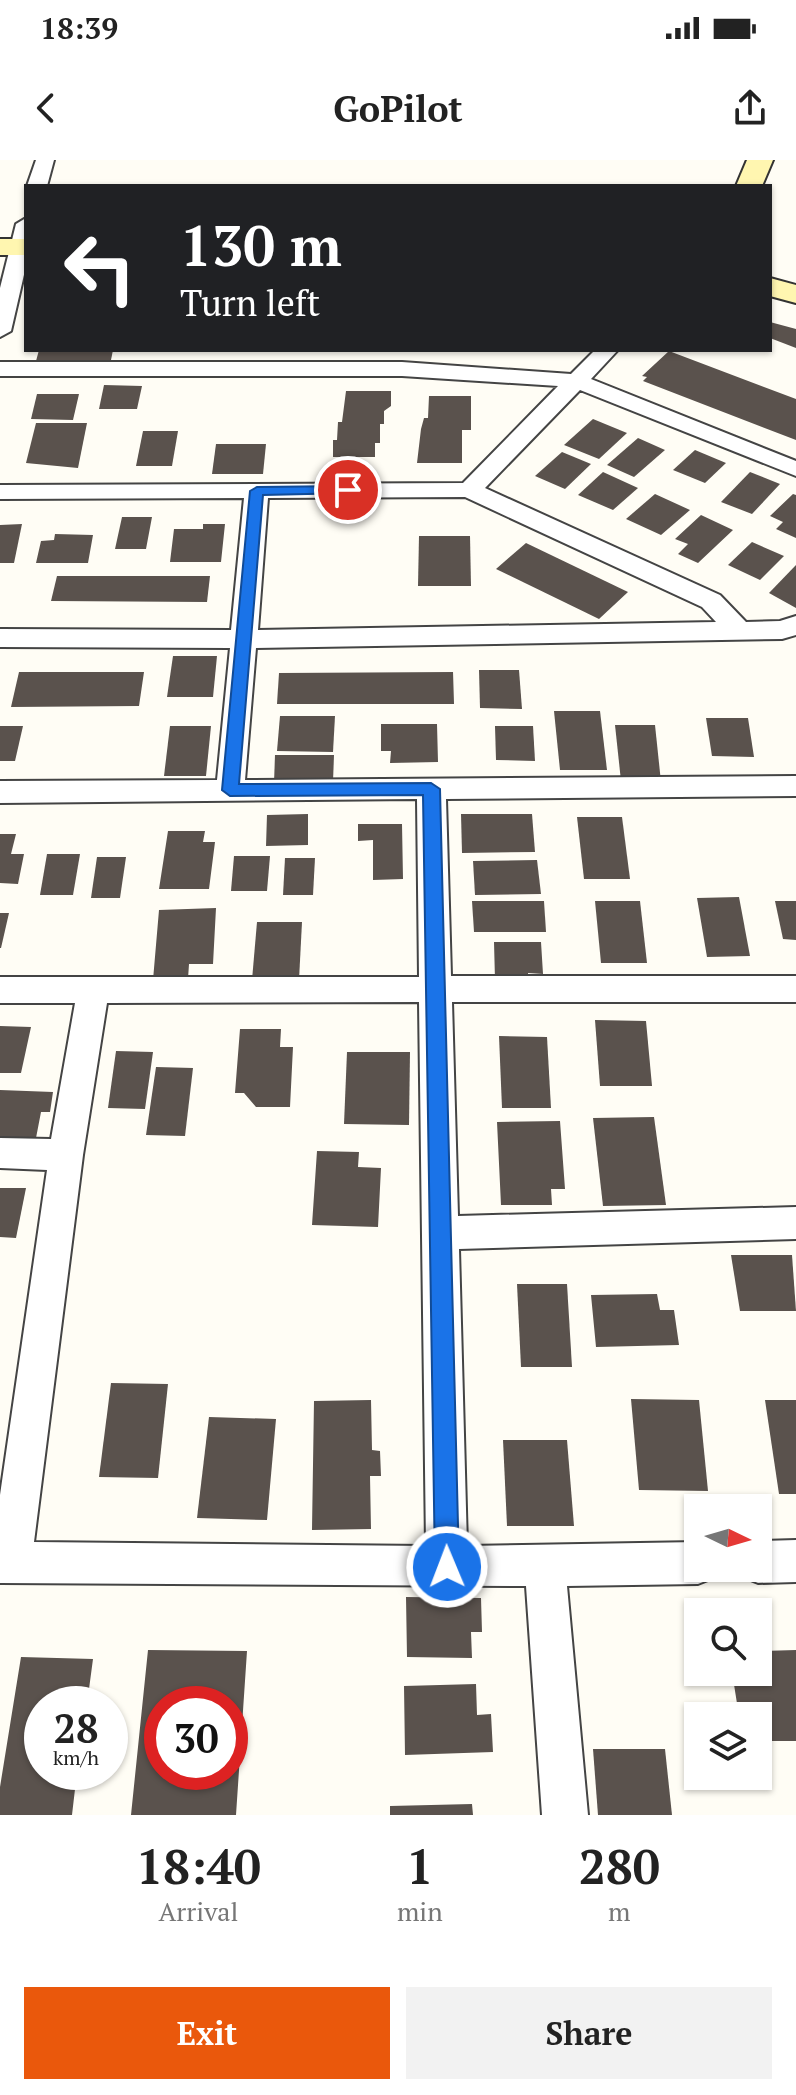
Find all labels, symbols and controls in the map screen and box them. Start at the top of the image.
text: 18:39 [40,8,118,48]
text: GoPilot [333,85,463,132]
icon: back [24,86,68,130]
icon: share [728,86,772,130]
text: 130 m [180,208,342,282]
icon: left [48,216,152,320]
text: Turn left [180,279,320,326]
pin [314,456,382,524]
icon: arrive [326,468,370,512]
north arrow [684,1494,772,1582]
map controls [684,1494,772,1790]
position arrow [405,1525,489,1609]
button: search [684,1598,772,1686]
speed limit sign: 30 [144,1686,248,1790]
text: 28 [53,1701,99,1754]
button: layers [684,1702,772,1790]
text: km/h [53,1744,99,1771]
text: 18:40 [136,1834,261,1898]
text: 1 [406,1834,433,1898]
text: 280 [579,1834,660,1898]
text: Arrival [159,1894,238,1928]
text: min [397,1894,443,1928]
text: m [608,1894,631,1928]
button: Exit [24,1987,390,2079]
button: Share [406,1987,772,2079]

